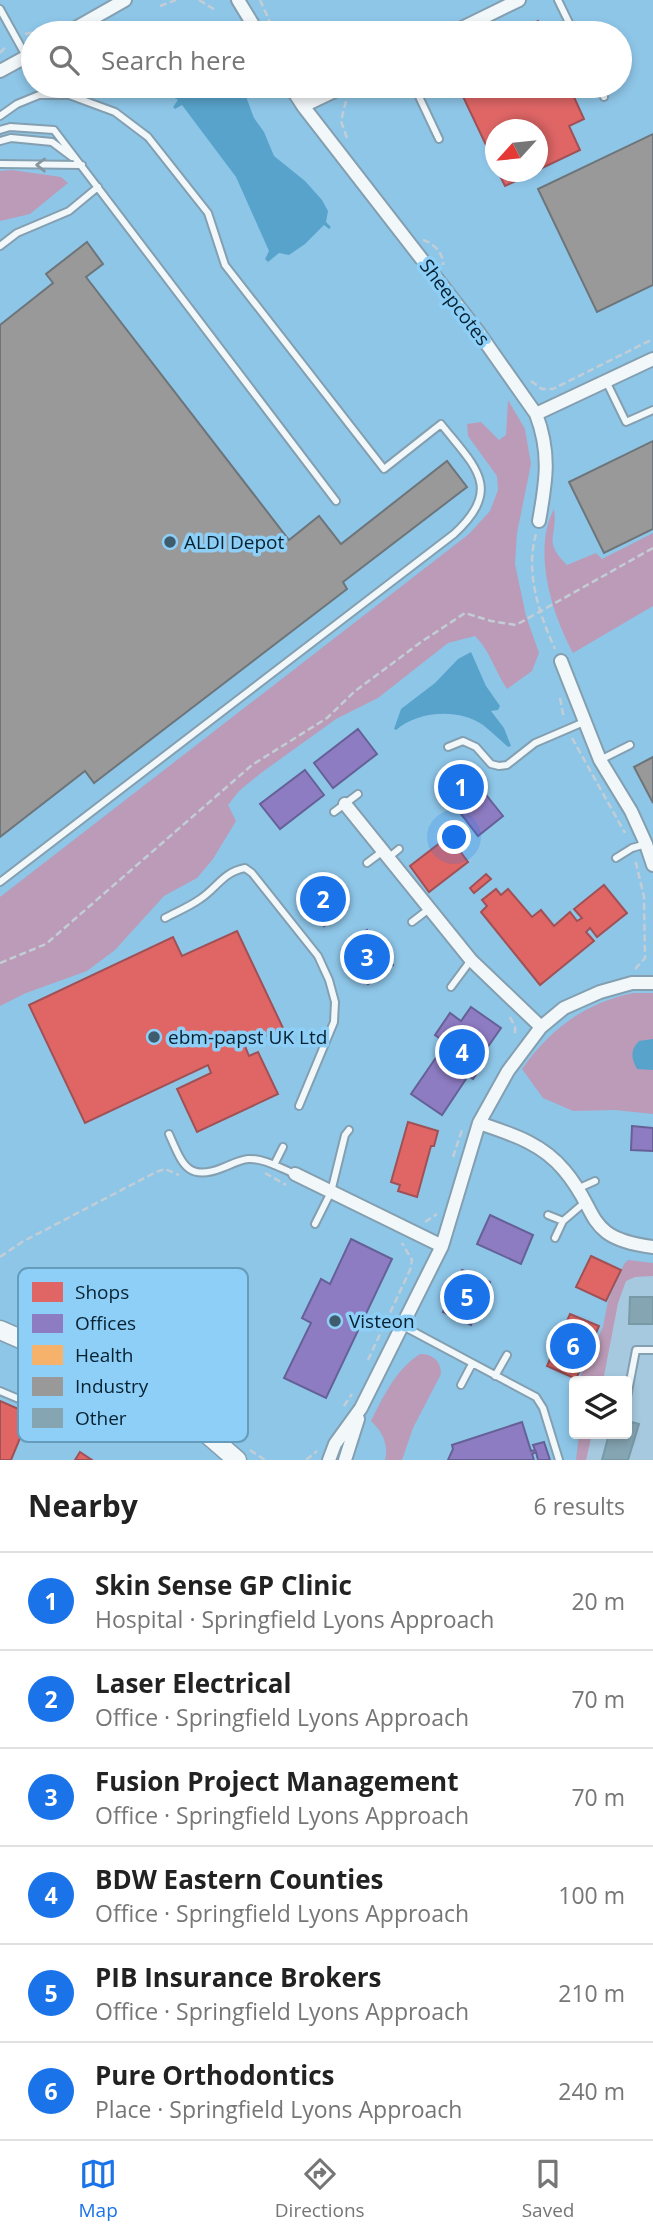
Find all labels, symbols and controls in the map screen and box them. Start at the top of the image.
search box [21,21,632,98]
icon: search [45,41,83,79]
text: Search here [101,42,246,78]
north arrow [485,119,548,182]
one-way arrow [35,157,46,172]
street label: Sheepcotes [414,253,496,351]
place label: ALDI Depot [184,529,284,555]
marker: ALDI Depot [162,534,178,550]
pin: 1 [438,761,484,813]
your location [437,820,471,854]
pin: 2 [300,873,346,925]
pin: 3 [344,931,390,983]
place label: ebm-papst UK Ltd [168,1024,327,1050]
pin: 4 [439,1026,485,1078]
marker: ebm-papst UK Ltd [146,1029,162,1045]
legend [18,1268,248,1442]
pin: 5 [444,1271,490,1323]
text: Shops [75,1279,129,1305]
place label: Visteon [349,1308,415,1334]
text: Offices [75,1310,136,1336]
marker: Visteon [327,1313,343,1329]
pin: 6 [550,1320,596,1372]
text: Health [75,1342,133,1368]
text: Industry [75,1373,149,1399]
map controls [569,1376,632,1439]
button: layers [569,1376,632,1439]
text: Other [75,1405,127,1431]
text: Nearby [28,1485,138,1526]
text: 6 results [534,1490,625,1522]
text: Skin Sense GP Clinic [95,1567,352,1603]
text: 1 [44,1585,58,1617]
text: 20 m [571,1585,625,1617]
text: Hospital · Springfield Lyons Approach [95,1603,494,1635]
text: Laser Electrical [95,1665,292,1701]
text: 2 [44,1683,58,1715]
text: 70 m [571,1683,625,1715]
text: Office · Springfield Lyons Approach [95,1701,469,1733]
text: Fusion Project Management [95,1763,458,1799]
text: 3 [44,1781,58,1813]
text: 70 m [571,1781,625,1813]
text: Office · Springfield Lyons Approach [95,1799,469,1831]
text: BDW Eastern Counties [95,1861,383,1897]
text: 4 [44,1879,58,1911]
text: 100 m [558,1879,625,1911]
text: Office · Springfield Lyons Approach [95,1897,469,1929]
text: PIB Insurance Brokers [95,1959,382,1995]
text: 5 [44,1977,58,2009]
text: 210 m [558,1977,625,2009]
text: Office · Springfield Lyons Approach [95,1995,469,2027]
text: Pure Orthodontics [95,2057,334,2093]
text: 6 [44,2075,58,2107]
text: 240 m [558,2075,625,2107]
text: Place · Springfield Lyons Approach [95,2093,462,2125]
tab: Map [79,2155,118,2223]
tab: Directions [275,2155,365,2223]
tab: Saved [522,2155,574,2223]

